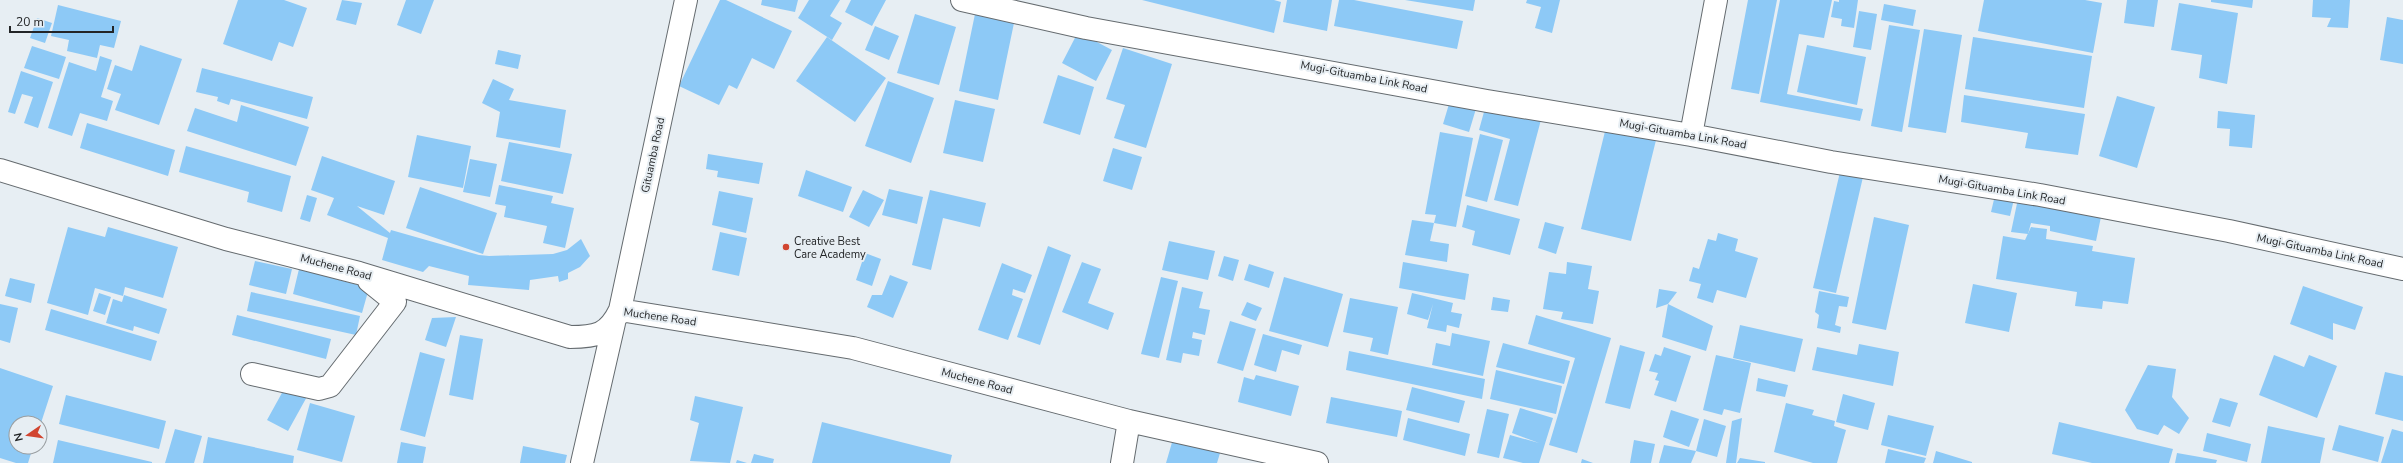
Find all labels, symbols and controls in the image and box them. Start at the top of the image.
scale bar [10,8,113,34]
text: 20 m [16,14,44,30]
street label: Mugi-Gituamba Link Road [1299,57,1429,97]
street label: Mugi-Gituamba Link Road [1618,115,1748,153]
street label: Gituamba Road [638,116,668,194]
street label: Mugi-Gituamba Link Road [1937,171,2067,209]
street label: Mugi-Gituamba Link Road [2255,230,2385,272]
place label: Creative Best Care Academy [794,234,866,262]
marker: Creative Best Care Academy [781,242,791,252]
street label: Muchene Road [299,250,373,284]
street label: Muchene Road [623,304,697,330]
street label: Muchene Road [940,364,1014,398]
north arrow [8,415,48,455]
text: N [11,431,27,443]

